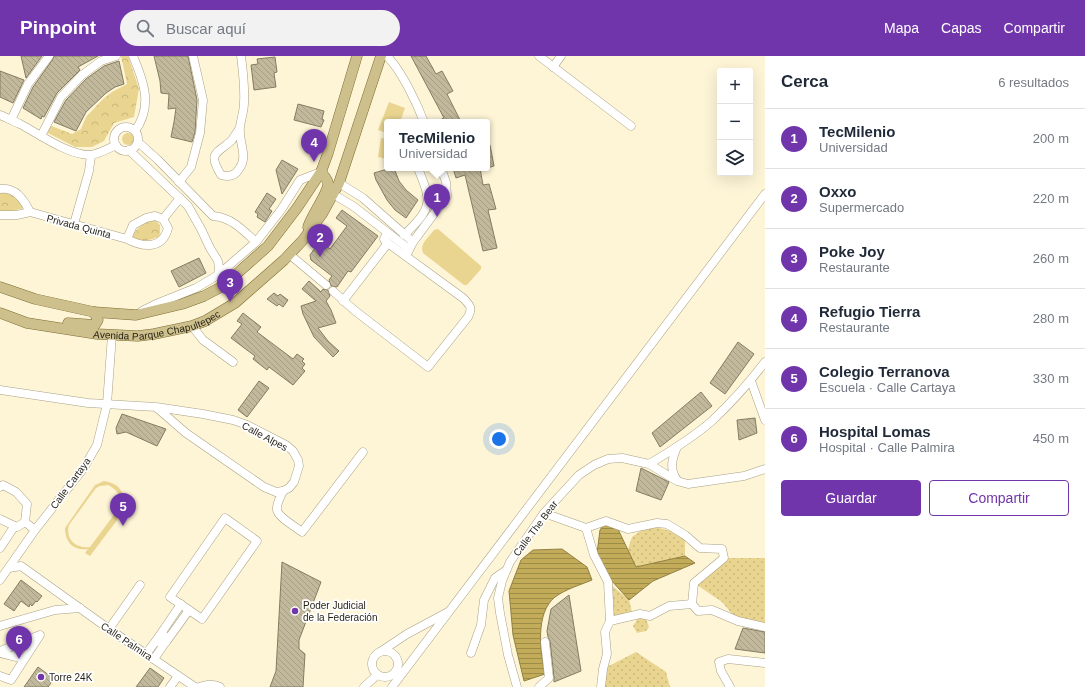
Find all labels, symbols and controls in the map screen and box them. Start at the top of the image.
search box [120,10,400,46]
text: Pinpoint [20,17,96,38]
icon: search [134,17,156,39]
text: Buscar aquí [166,20,246,37]
text: Mapa [884,20,919,36]
text: Capas [941,20,982,36]
text: Compartir [1004,20,1065,36]
map controls [717,68,753,176]
button: + [717,68,753,104]
text: Cerca [781,72,828,91]
text: 6 resultados [998,75,1069,90]
button: − [717,104,753,140]
popup [384,119,490,171]
text: TecMilenio [819,123,895,140]
pin: 4 [301,129,327,162]
text: TecMilenio [399,129,475,146]
text: 1 [790,131,798,146]
text: 200 m [1033,131,1069,146]
button: layers [717,140,753,176]
text: Universidad [819,140,888,155]
text: Universidad [399,146,467,161]
text: Oxxo [819,183,857,200]
pin: 1 [424,184,450,217]
text: 2 [790,191,798,206]
text: 220 m [1033,191,1069,206]
text: Supermercado [819,200,904,215]
street label: Privada Quinta [45,213,113,240]
pin: 2 [307,224,333,257]
text: Poke Joy [819,243,885,260]
text: 3 [790,251,798,266]
text: 260 m [1033,251,1069,266]
text: Restaurante [819,260,890,275]
pin: 3 [217,269,243,302]
text: Refugio Tierra [819,303,920,320]
street label: Avenida Parque Chapultepec [92,308,222,342]
text: 4 [790,311,798,326]
text: 280 m [1033,311,1069,326]
text: Restaurante [819,320,890,335]
text: Colegio Terranova [819,363,950,380]
text: 5 [790,371,798,386]
text: 330 m [1033,371,1069,386]
text: Escuela · Calle Cartaya [819,380,956,395]
street label: Calle Alpes [240,420,289,453]
text: Hospital Lomas [819,423,931,440]
your location [489,429,509,449]
text: 6 [790,431,798,446]
text: 450 m [1033,431,1069,446]
text: Hospital · Calle Palmira [819,440,955,455]
street label: Calle Cartaya [48,455,93,511]
button: Guardar [781,480,921,516]
button: Compartir [929,480,1069,516]
pin: 5 [110,493,136,526]
street label: Calle The Bear [511,498,560,558]
place label: Poder Judicial de la Federación [303,600,378,623]
marker: Poder Judicial de la Federación [290,606,300,616]
street label: Calle Palmira [99,620,155,663]
pin: 6 [6,626,32,659]
marker: Torre 24K [36,672,46,682]
place label: Torre 24K [49,672,93,683]

